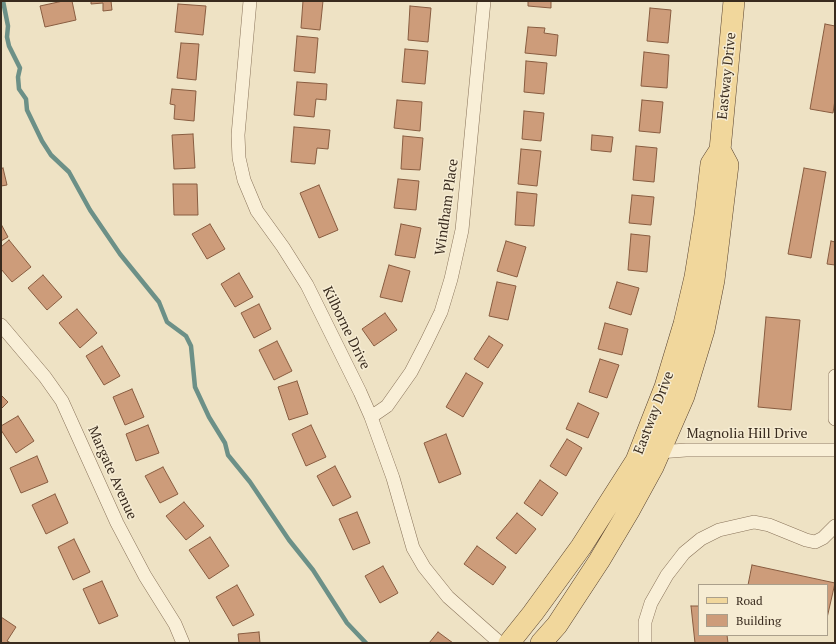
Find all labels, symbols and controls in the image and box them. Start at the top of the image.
street label: Eastway Drive [714,32,740,120]
street label: Windham Place [432,158,462,256]
street label: Kilborne Drive [319,284,373,372]
street label: Eastway Drive [630,369,678,457]
street label: Margate Avenue [84,424,140,522]
street label: Magnolia Hill Drive [686,426,808,442]
legend [698,584,828,636]
text: Road [736,593,763,608]
text: Building [736,613,781,628]

